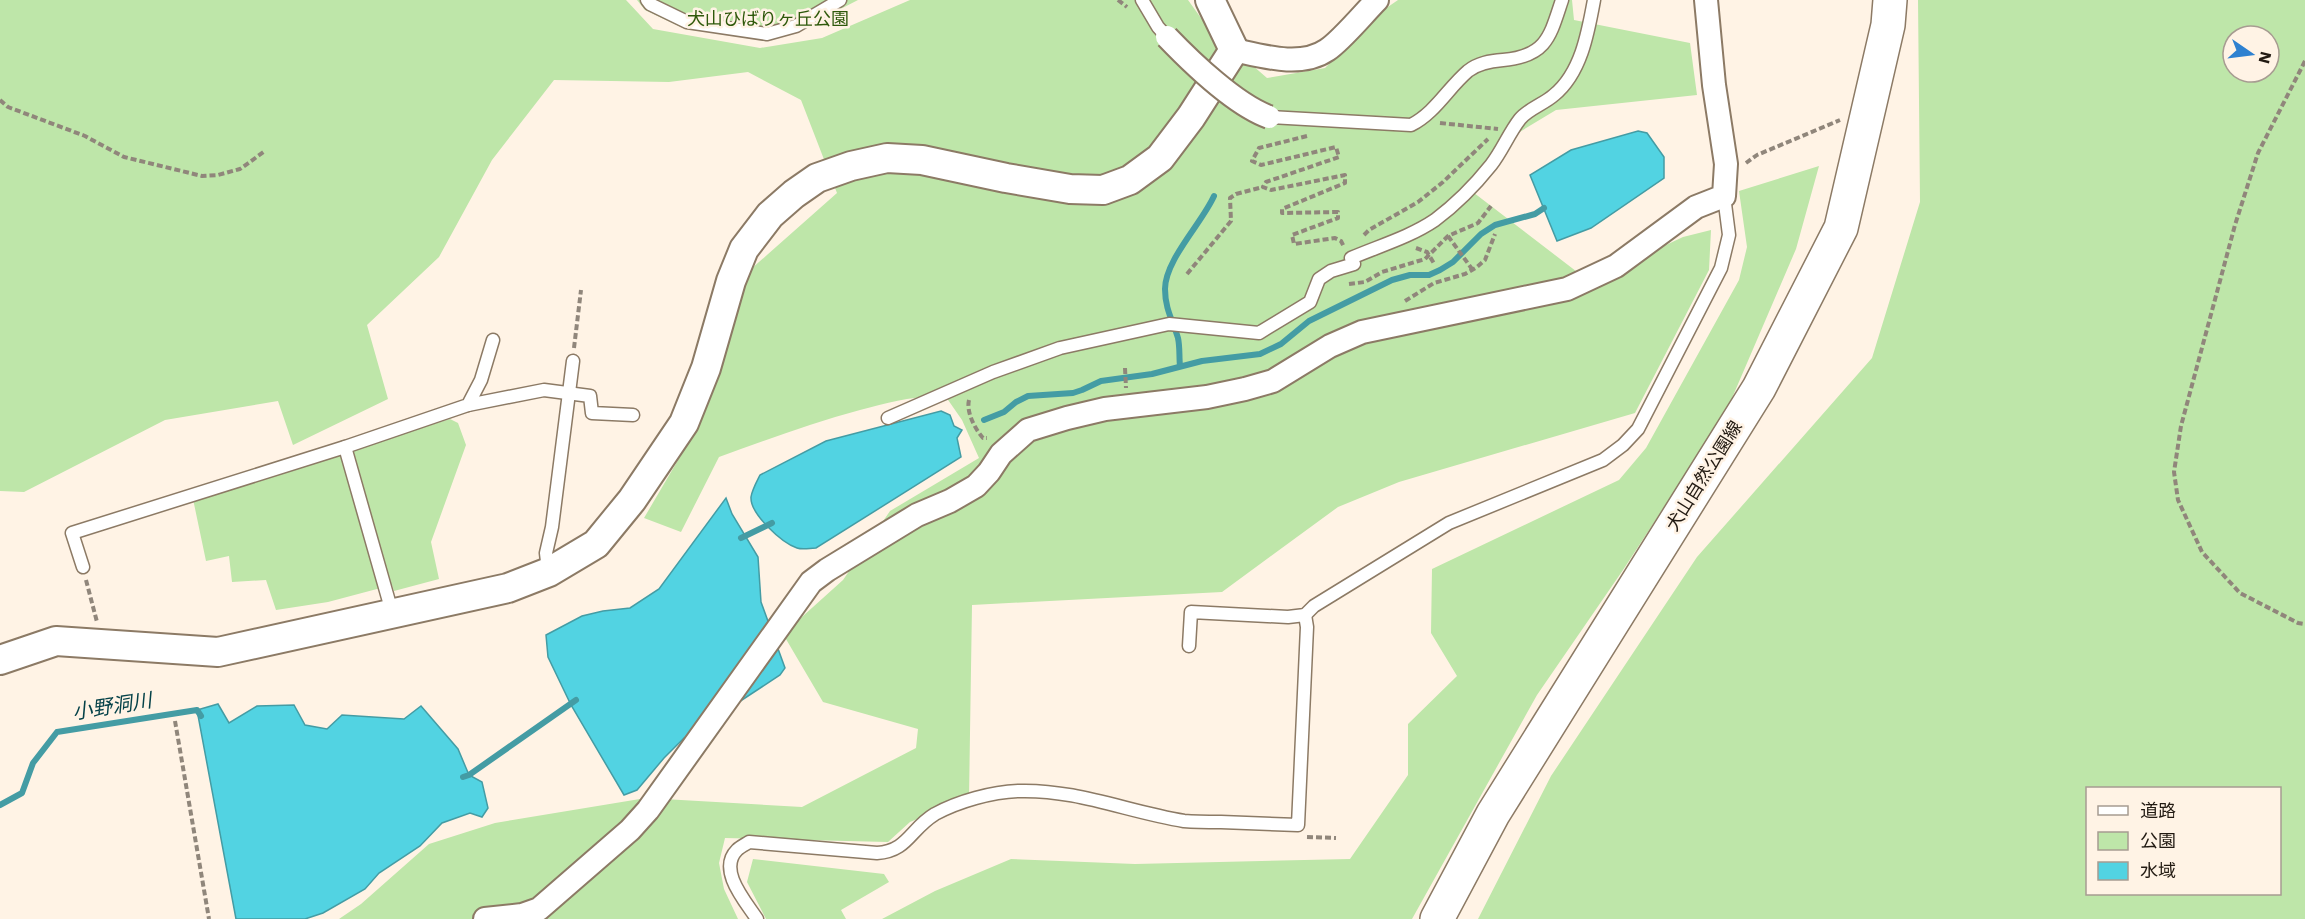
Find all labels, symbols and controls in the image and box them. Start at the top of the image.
park label: 犬山ひばりヶ丘公園 [687,8,849,29]
north arrow [2221,24,2281,84]
text: N [2254,49,2276,66]
street label: 犬山自然公園線 [1661,417,1746,535]
water label: 小野洞川 [71,688,155,724]
legend [2086,787,2281,895]
text: 道路 [2140,800,2176,821]
text: 公園 [2140,830,2176,851]
text: 水域 [2140,860,2176,881]

